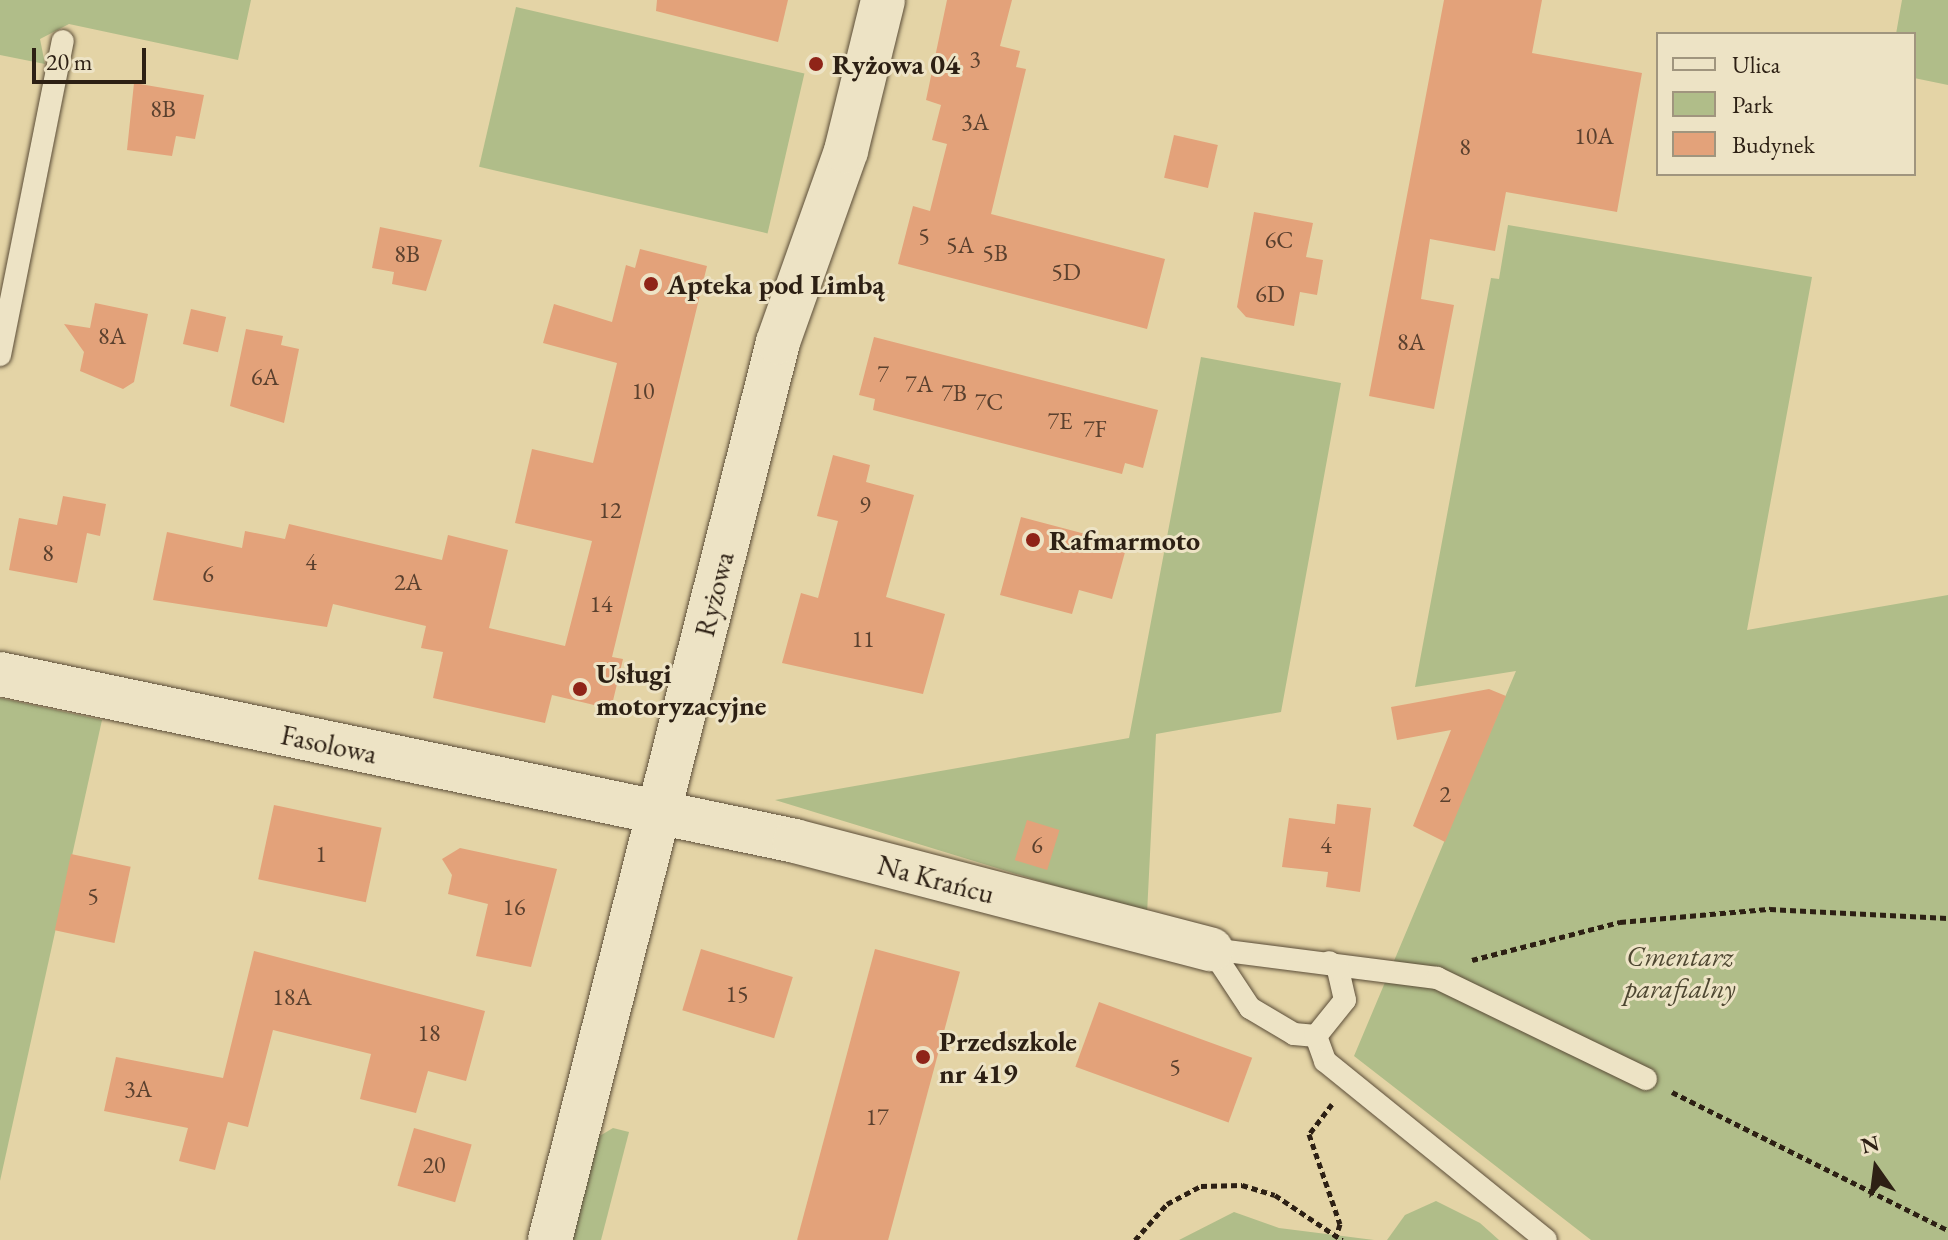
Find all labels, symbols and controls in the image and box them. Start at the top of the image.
scale bar [36,32,150,82]
legend [1656,32,1916,176]
house number: 3 [969,45,981,73]
text: 20 m [46,46,93,77]
place label: Ryżowa 04 [832,47,960,81]
text: Ulica [1732,49,1780,80]
marker: Ryżowa 04 [807,55,825,73]
text: Park [1732,89,1773,120]
house number: 8B [150,95,176,123]
house number: 3A [961,108,989,136]
house number: 10A [1574,122,1614,150]
text: Budynek [1732,129,1815,160]
house number: 8 [1459,133,1471,161]
house number: 5 [918,222,930,250]
house number: 6C [1265,226,1293,254]
house number: 5A [946,231,974,259]
house number: 5B [982,239,1008,267]
house number: 8B [394,240,420,268]
house number: 5D [1051,258,1081,286]
place label: Apteka pod Limbą [667,267,885,301]
marker: Apteka pod Limbą [642,275,660,293]
house number: 6D [1255,280,1285,308]
house number: 8A [98,322,126,350]
house number: 8A [1397,328,1425,356]
house number: 7 [877,360,889,388]
house number: 6A [251,363,279,391]
house number: 7A [905,370,933,398]
house number: 10 [631,377,655,405]
house number: 7B [941,379,967,407]
house number: 7C [975,388,1003,416]
house number: 7E [1047,407,1073,435]
house number: 7F [1083,415,1107,443]
house number: 9 [859,491,871,519]
house number: 12 [598,496,622,524]
place label: Rafmarmoto [1049,523,1200,557]
marker: Rafmarmoto [1024,531,1042,549]
house number: 8 [42,539,54,567]
house number: 4 [305,548,317,576]
street label: Ryżowa [687,548,741,640]
house number: 6 [202,560,214,588]
house number: 2A [394,568,422,596]
house number: 14 [589,590,613,618]
house number: 11 [851,625,875,653]
place label: Usługi motoryzacyjne [596,656,766,722]
marker: Usługi motoryzacyjne [571,680,589,698]
street label: Fasolowa [278,717,380,771]
house number: 2 [1439,780,1451,808]
house number: 6 [1031,831,1043,859]
house number: 4 [1320,831,1332,859]
house number: 1 [315,840,327,868]
street label: Na Krańcu [874,847,998,911]
house number: 5 [87,882,99,910]
house number: 16 [502,893,526,921]
park label: Cmentarz parafialny [1624,939,1736,1005]
house number: 15 [725,980,749,1008]
house number: 18A [272,983,312,1011]
house number: 18 [417,1019,441,1047]
place label: Przedszkole nr 419 [939,1024,1077,1090]
marker: Przedszkole nr 419 [914,1048,932,1066]
house number: 5 [1169,1053,1181,1081]
house number: 3A [124,1075,152,1103]
house number: 17 [865,1103,889,1131]
north arrow [1836,1128,1916,1208]
text: N [1858,1128,1882,1160]
house number: 20 [422,1151,446,1179]

